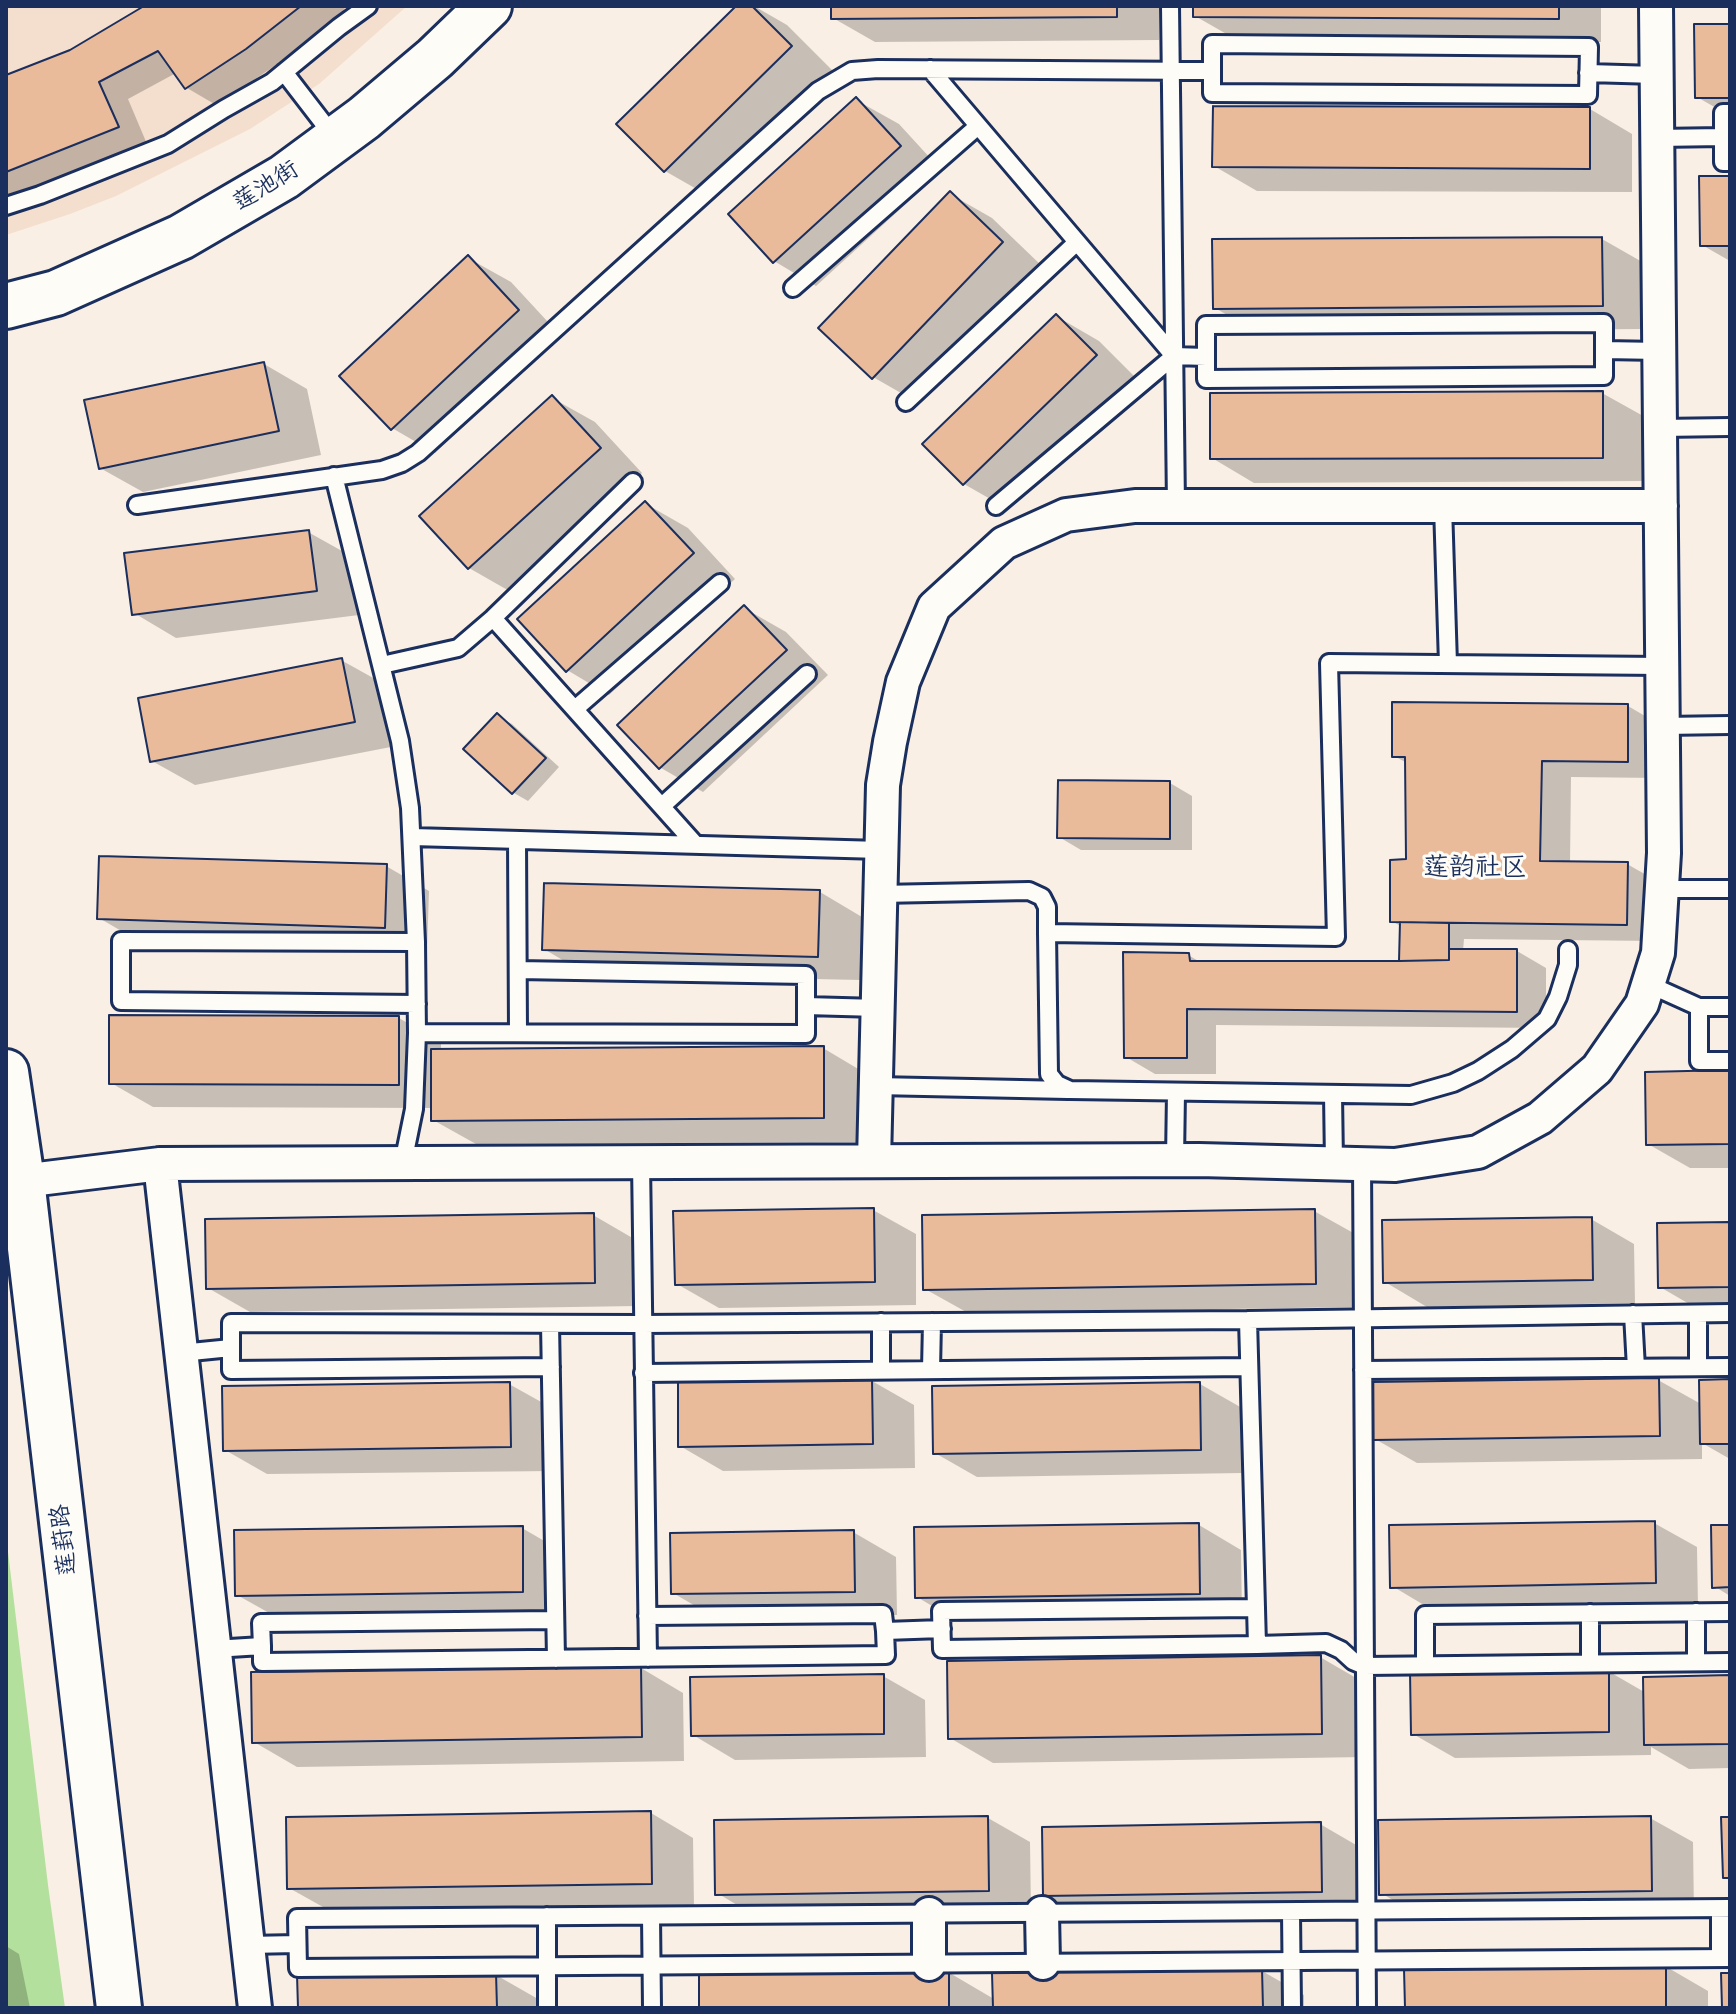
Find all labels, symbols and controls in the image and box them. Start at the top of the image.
street label: 莲池街 [228,155,304,217]
district label: 莲韵社区 [1423,852,1527,884]
street label: 莲葑路 [45,1503,83,1577]

